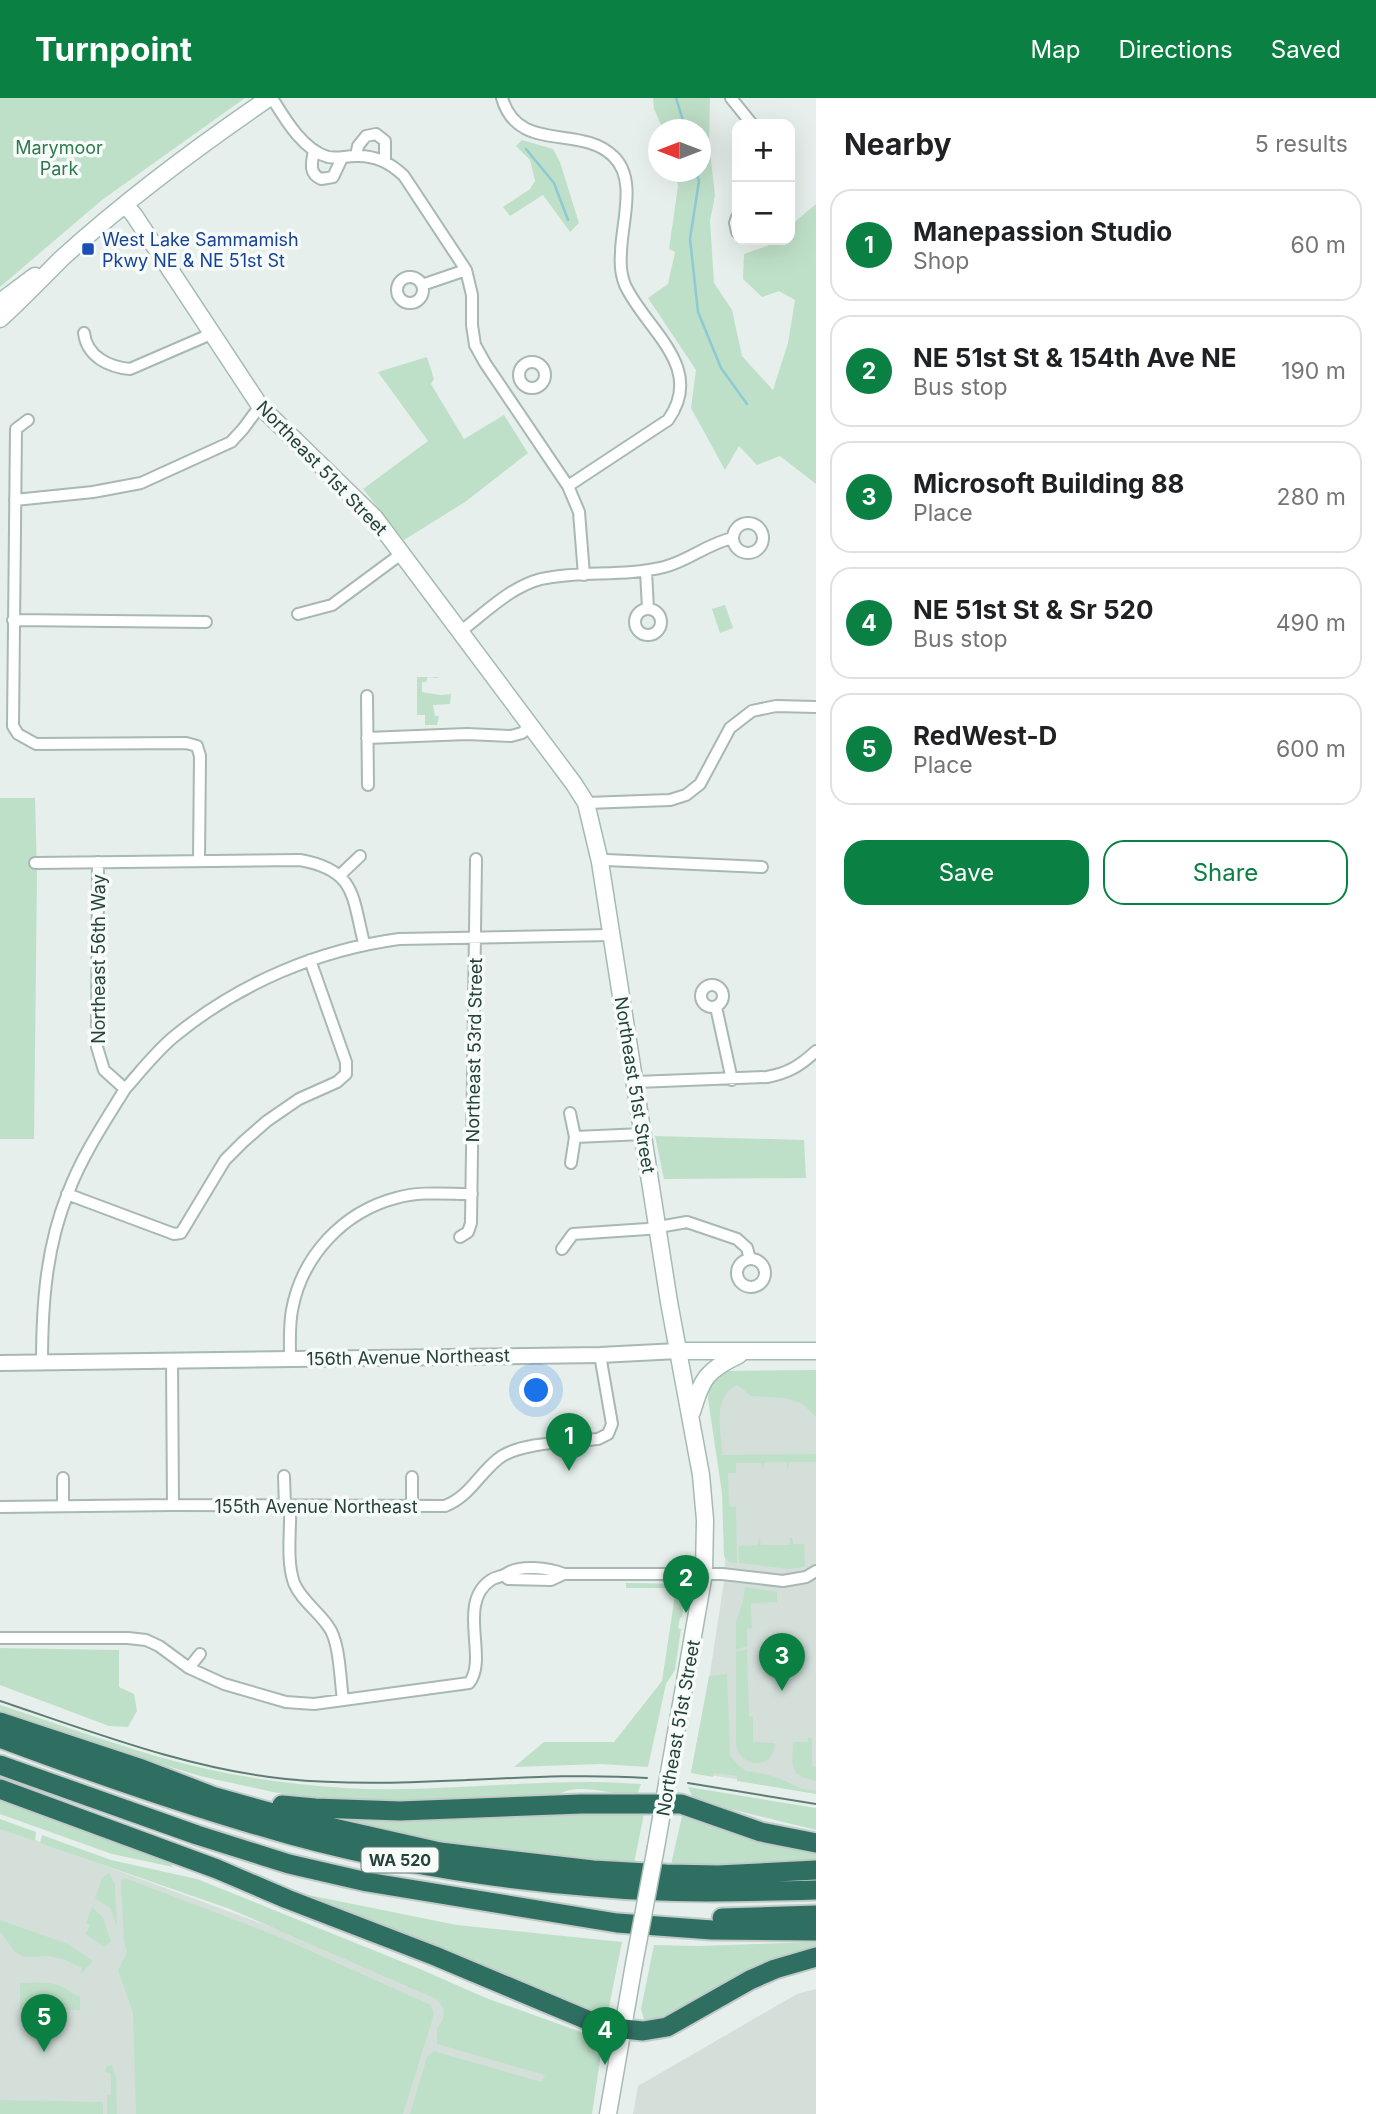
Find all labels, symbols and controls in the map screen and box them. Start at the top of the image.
text: Turnpoint [35,29,192,69]
text: Map [1031,35,1080,64]
text: Directions [1118,35,1233,64]
text: Saved [1271,35,1341,64]
north arrow [648,119,711,182]
map controls [732,119,795,245]
button: + [732,119,795,182]
text: Nearby [844,126,952,162]
text: 5 results [1255,130,1348,158]
park label: Marymoor Park [15,137,103,179]
button: − [732,182,795,245]
text: Manepassion Studio [913,216,1172,247]
place label: West Lake Sammamish Pkwy NE & NE 51st St [102,229,299,271]
text: 1 [864,231,874,259]
text: 60 m [1291,231,1346,259]
marker: West Lake Sammamish Pkwy NE & NE 51st St [80,241,96,257]
text: Shop [913,247,969,275]
text: NE 51st St & 154th Ave NE [913,342,1237,373]
text: 2 [862,357,876,385]
text: 190 m [1281,357,1346,385]
text: Bus stop [913,373,1008,401]
street label: Northeast 51st Street [252,396,392,540]
text: Microsoft Building 88 [913,468,1185,499]
text: 3 [862,483,876,511]
text: 280 m [1277,483,1346,511]
text: Place [913,499,973,527]
text: NE 51st St & Sr 520 [913,594,1153,625]
text: 4 [861,609,877,637]
text: 490 m [1276,609,1346,637]
text: Bus stop [913,625,1008,653]
text: RedWest-D [913,720,1057,751]
text: 5 [862,735,876,763]
text: 600 m [1276,735,1346,763]
text: Place [913,751,973,779]
button: Save [844,840,1089,905]
button: Share [1103,840,1348,905]
street label: Northeast 56th Way [88,874,109,1044]
street label: Northeast 53rd Street [462,957,486,1142]
street label: Northeast 51st Street [611,995,659,1175]
street label: 156th Avenue Northeast [306,1345,510,1369]
your location [519,1373,553,1407]
pin: 1 [546,1413,592,1471]
street label: 155th Avenue Northeast [214,1496,418,1517]
pin: 2 [663,1555,709,1613]
pin: 3 [759,1633,805,1691]
street label: Northeast 51st Street [652,1638,704,1818]
road number: WA 520 [362,1848,438,1872]
pin: 5 [21,1994,67,2052]
pin: 4 [582,2007,628,2065]

